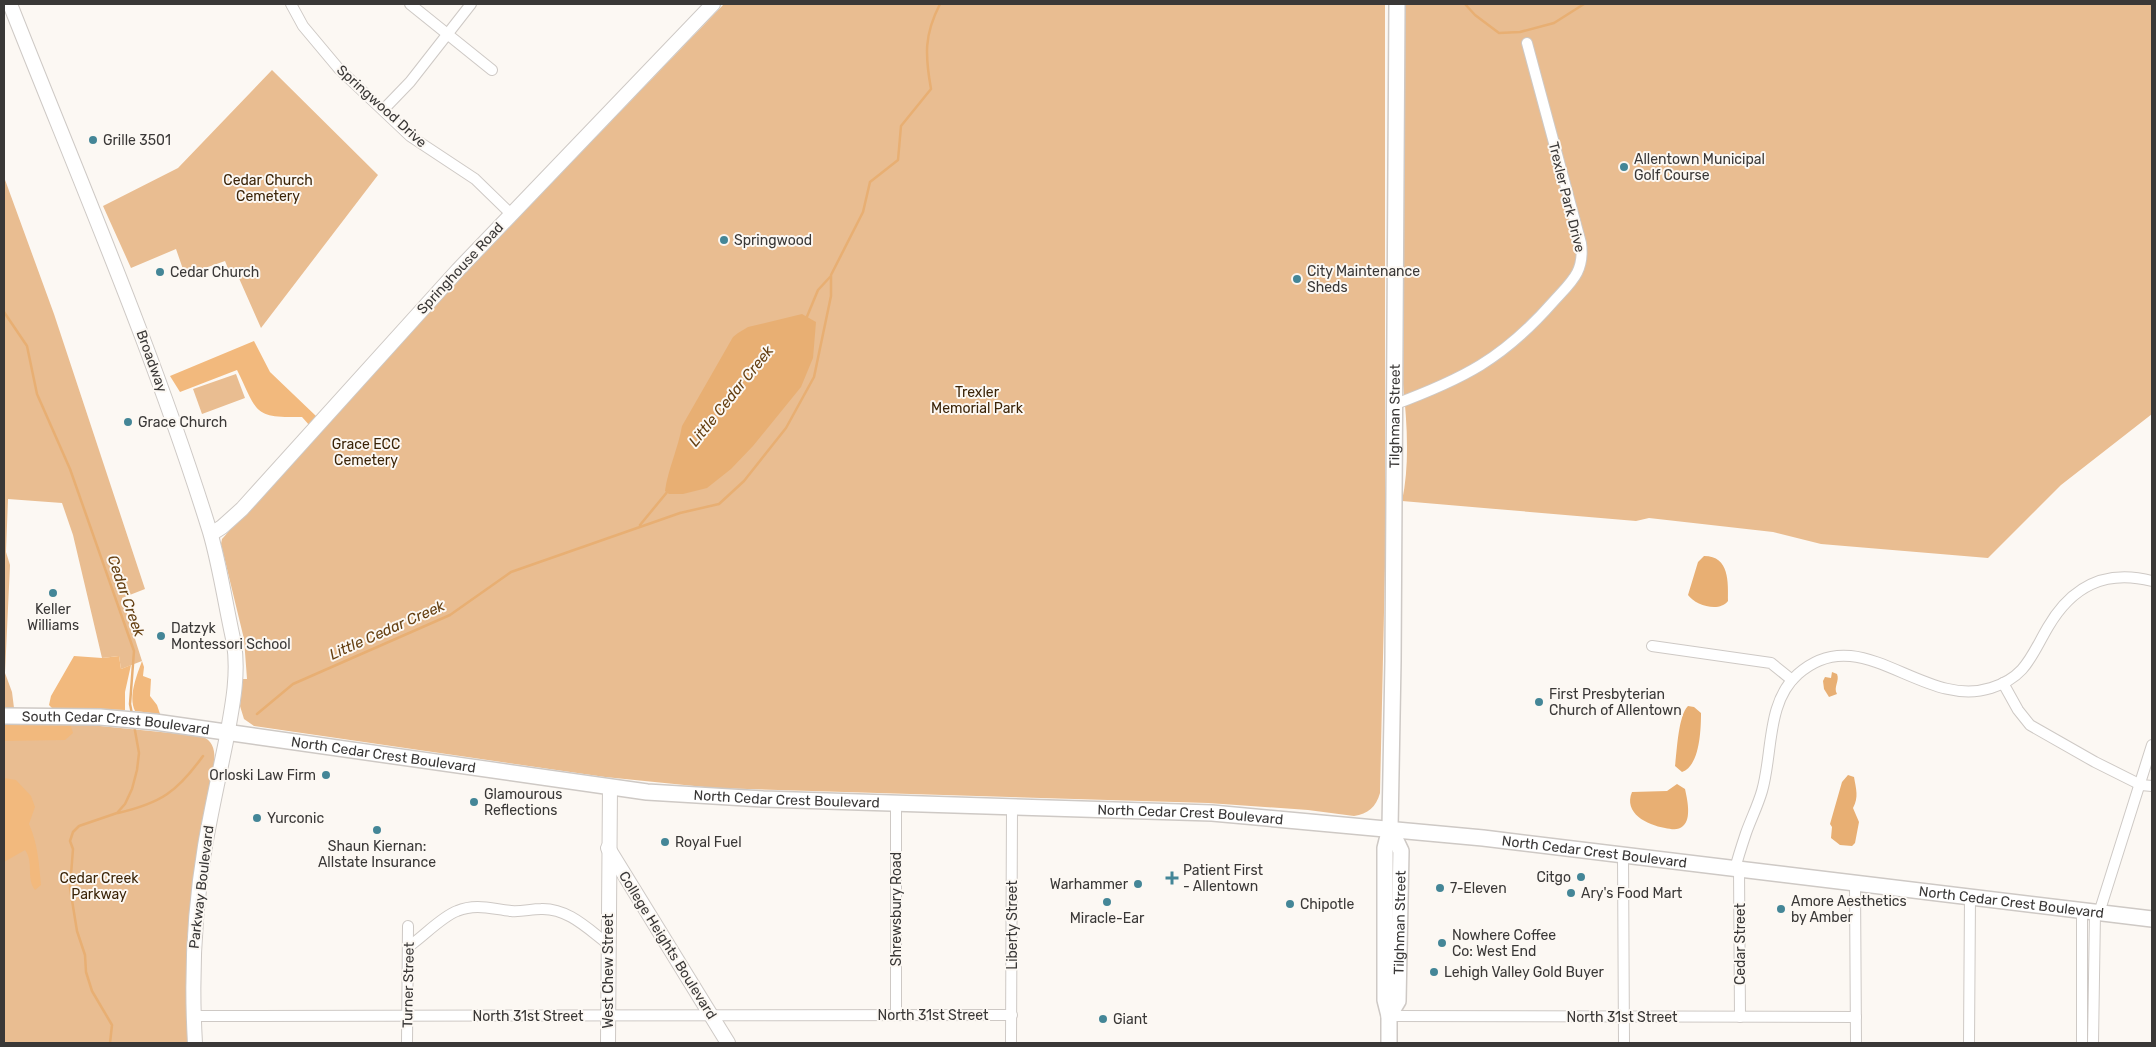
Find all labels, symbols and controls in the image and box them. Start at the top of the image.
street label: Springwood Drive [333,62,430,151]
place label: Grille 3501 [103,132,171,149]
marker: Grille 3501 [87,134,99,146]
street label: Trexler Park Drive [1545,140,1588,254]
place label: Allentown Municipal Golf Course [1634,151,1765,184]
marker: Allentown Municipal Golf Course [1618,161,1630,173]
park label: Cedar Church Cemetery [223,172,313,205]
street label: Springhouse Road [414,219,507,318]
place label: Springwood [734,232,812,249]
marker: Springwood [718,234,730,246]
place label: City Maintenance Sheds [1307,263,1420,296]
place label: Cedar Church [170,264,259,281]
marker: Cedar Church [154,266,166,278]
marker: City Maintenance Sheds [1291,273,1303,285]
street label: Broadway [132,328,171,395]
water label: Little Cedar Creek [685,342,777,450]
street label: Tilghman Street [1386,363,1404,468]
park label: Trexler Memorial Park [931,384,1024,417]
place label: Grace Church [138,414,227,431]
marker: Grace Church [122,416,134,428]
park label: Grace ECC Cemetery [332,436,400,469]
water label: Cedar Creek [104,553,148,639]
marker: Keller Williams [47,587,59,599]
water label: Little Cedar Creek [326,596,448,664]
place label: Keller Williams [27,601,79,634]
place label: Datzyk Montessori School [171,620,291,653]
marker: Datzyk Montessori School [155,630,167,642]
place label: First Presbyterian Church of Allentown [1549,686,1682,719]
marker: First Presbyterian Church of Allentown [1533,696,1545,708]
street label: South Cedar Crest Boulevard [22,708,211,739]
street label: North Cedar Crest Boulevard [290,733,477,777]
place label: Orloski Law Firm [209,767,316,784]
marker: Orloski Law Firm [320,769,332,781]
place label: Glamourous Reflections [484,786,562,819]
street label: North Cedar Crest Boulevard [693,787,880,812]
marker: Glamourous Reflections [468,796,480,808]
street label: North Cedar Crest Boulevard [1097,801,1284,829]
place label: Yurconic [267,810,324,827]
marker: Yurconic [251,812,263,824]
street label: Parkway Boulevard [186,824,217,950]
marker: Shaun Kiernan: Allstate Insurance [371,824,383,836]
street label: North Cedar Crest Boulevard [1501,832,1688,872]
place label: Royal Fuel [675,834,742,851]
marker: Royal Fuel [659,836,671,848]
place label: Shaun Kiernan: Allstate Insurance [318,838,436,871]
street label: Shrewsbury Road [888,852,905,966]
place label: Patient First - Allentown [1183,862,1264,895]
street label: College Heights Boulevard [615,868,720,1022]
place label: Citgo [1536,869,1571,886]
park label: Cedar Creek Parkway [59,870,139,903]
street label: Tilghman Street [1391,870,1410,975]
marker: Patient First - Allentown [1165,871,1179,885]
marker: Citgo [1575,871,1587,883]
place label: Warhammer [1050,876,1129,893]
marker: Warhammer [1132,878,1144,890]
street label: Liberty Street [1004,880,1021,970]
place label: 7-Eleven [1450,880,1507,897]
marker: 7-Eleven [1434,882,1446,894]
street label: North Cedar Crest Boulevard [1918,883,2105,922]
place label: Ary's Food Mart [1581,885,1683,902]
marker: Ary's Food Mart [1565,887,1577,899]
place label: Amore Aesthetics by Amber [1791,893,1907,926]
marker: Miracle-Ear [1101,896,1113,908]
place label: Chipotle [1300,896,1354,913]
marker: Chipotle [1284,898,1296,910]
street label: Cedar Street [1732,902,1749,985]
marker: Amore Aesthetics by Amber [1775,903,1787,915]
place label: Miracle-Ear [1070,910,1145,927]
street label: West Chew Street [600,913,617,1029]
place label: Nowhere Coffee Co: West End [1452,927,1556,960]
marker: Nowhere Coffee Co: West End [1436,937,1448,949]
street label: Turner Street [399,941,418,1028]
place label: Lehigh Valley Gold Buyer [1444,964,1605,981]
marker: Lehigh Valley Gold Buyer [1428,966,1440,978]
street label: North 31st Street [877,1007,989,1024]
street label: North 31st Street [472,1008,584,1025]
street label: North 31st Street [1566,1009,1678,1026]
place label: Giant [1113,1011,1148,1028]
marker: Giant [1097,1013,1109,1025]

